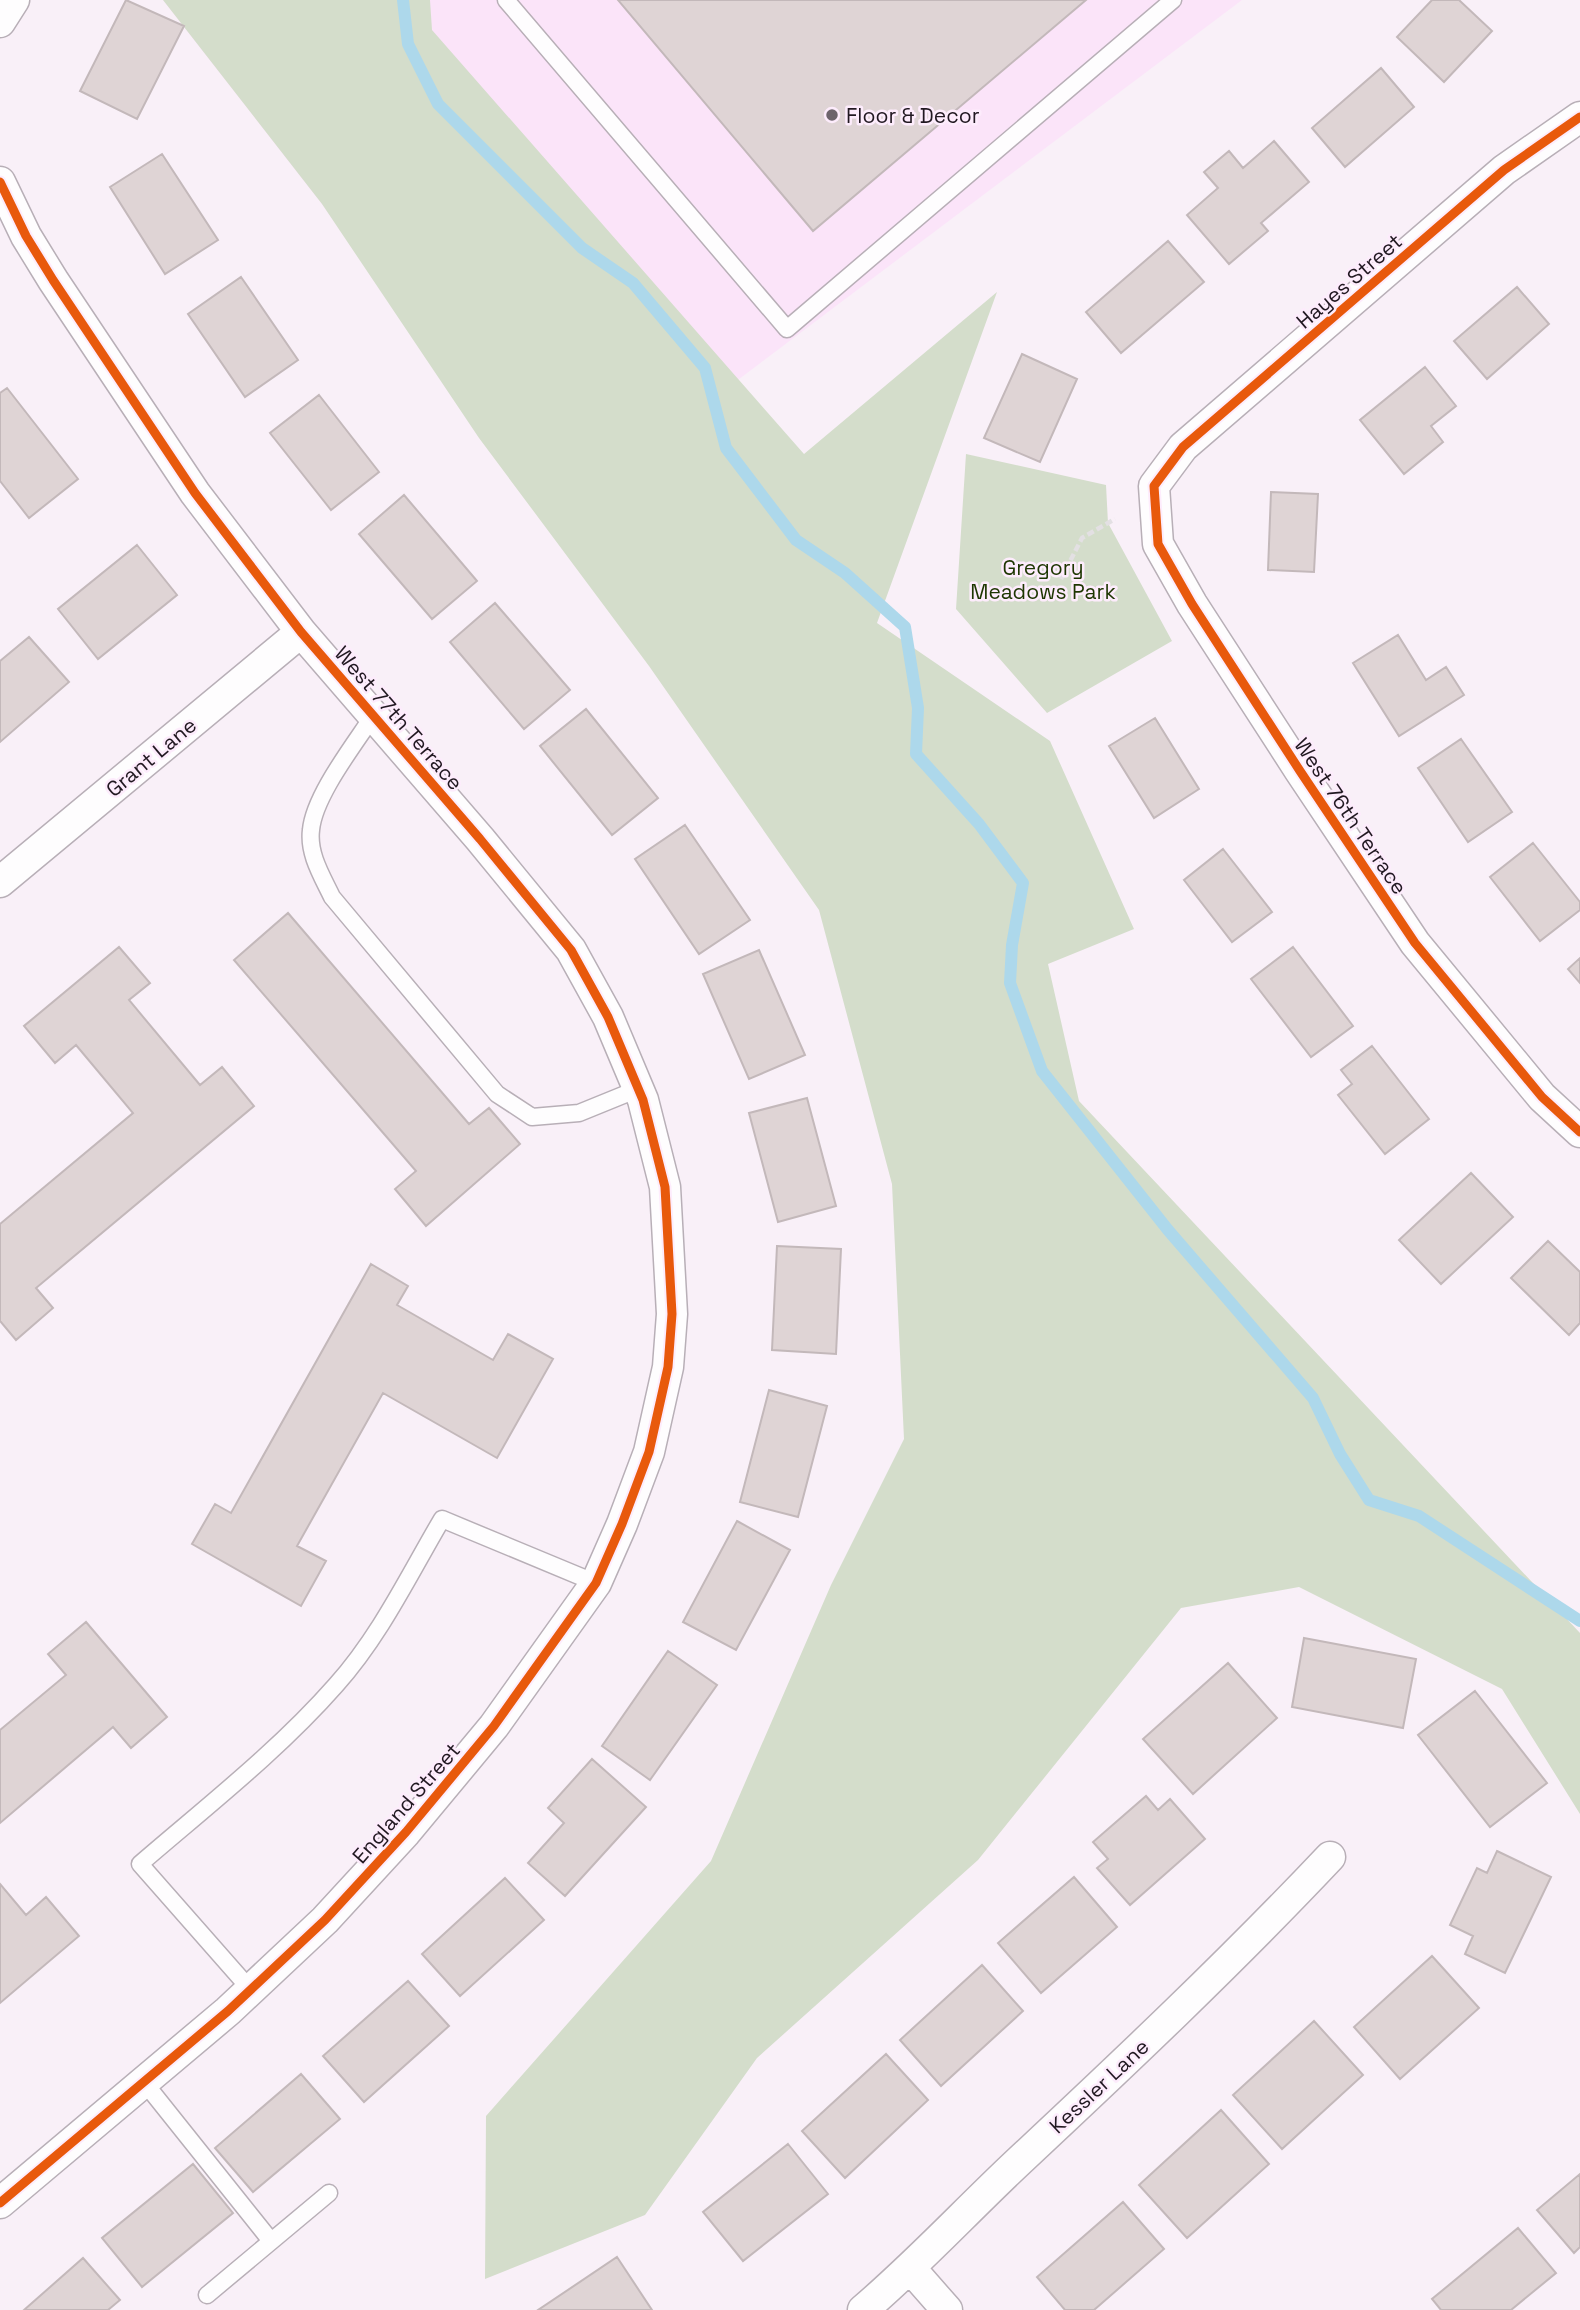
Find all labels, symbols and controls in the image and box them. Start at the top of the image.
place label: Floor & Decor [846,102,980,129]
marker: Floor & Decor [824,107,840,123]
street label: Hayes Street [1291,228,1407,334]
park label: Gregory Meadows Park [970,554,1116,605]
street label: West 77th Terrace [329,640,469,796]
street label: Grant Lane [100,711,202,803]
street label: West 76th Terrace [1289,732,1413,900]
street label: England Street [346,1737,466,1869]
street label: Kessler Lane [1043,2033,1155,2139]

